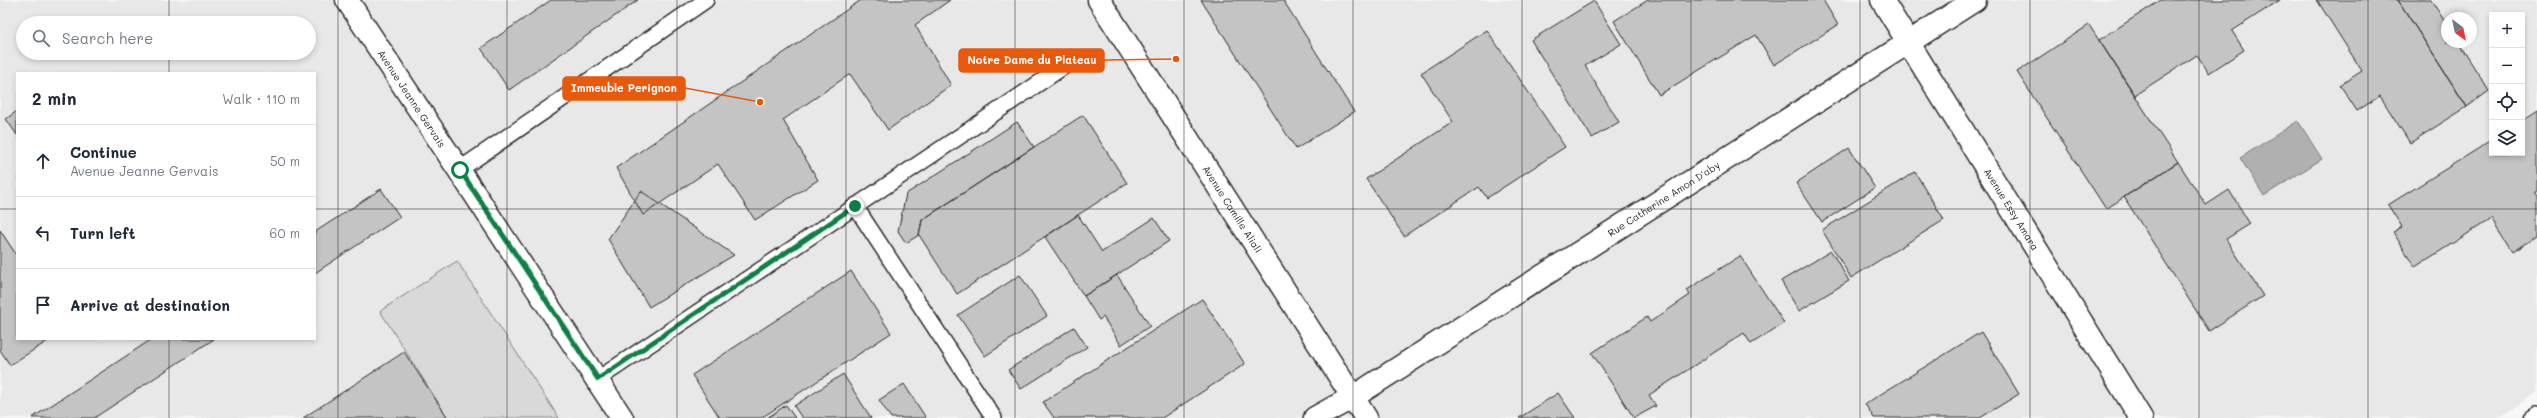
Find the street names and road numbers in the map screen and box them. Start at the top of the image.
street label: Avenue Jeanne Gervais [375,47,449,150]
street label: Rue Catherine Amon D'aby [1605,158,1722,240]
street label: Avenue Camille Aliali [1199,163,1266,255]
street label: Avenue Essy Amara [1981,165,2042,253]

